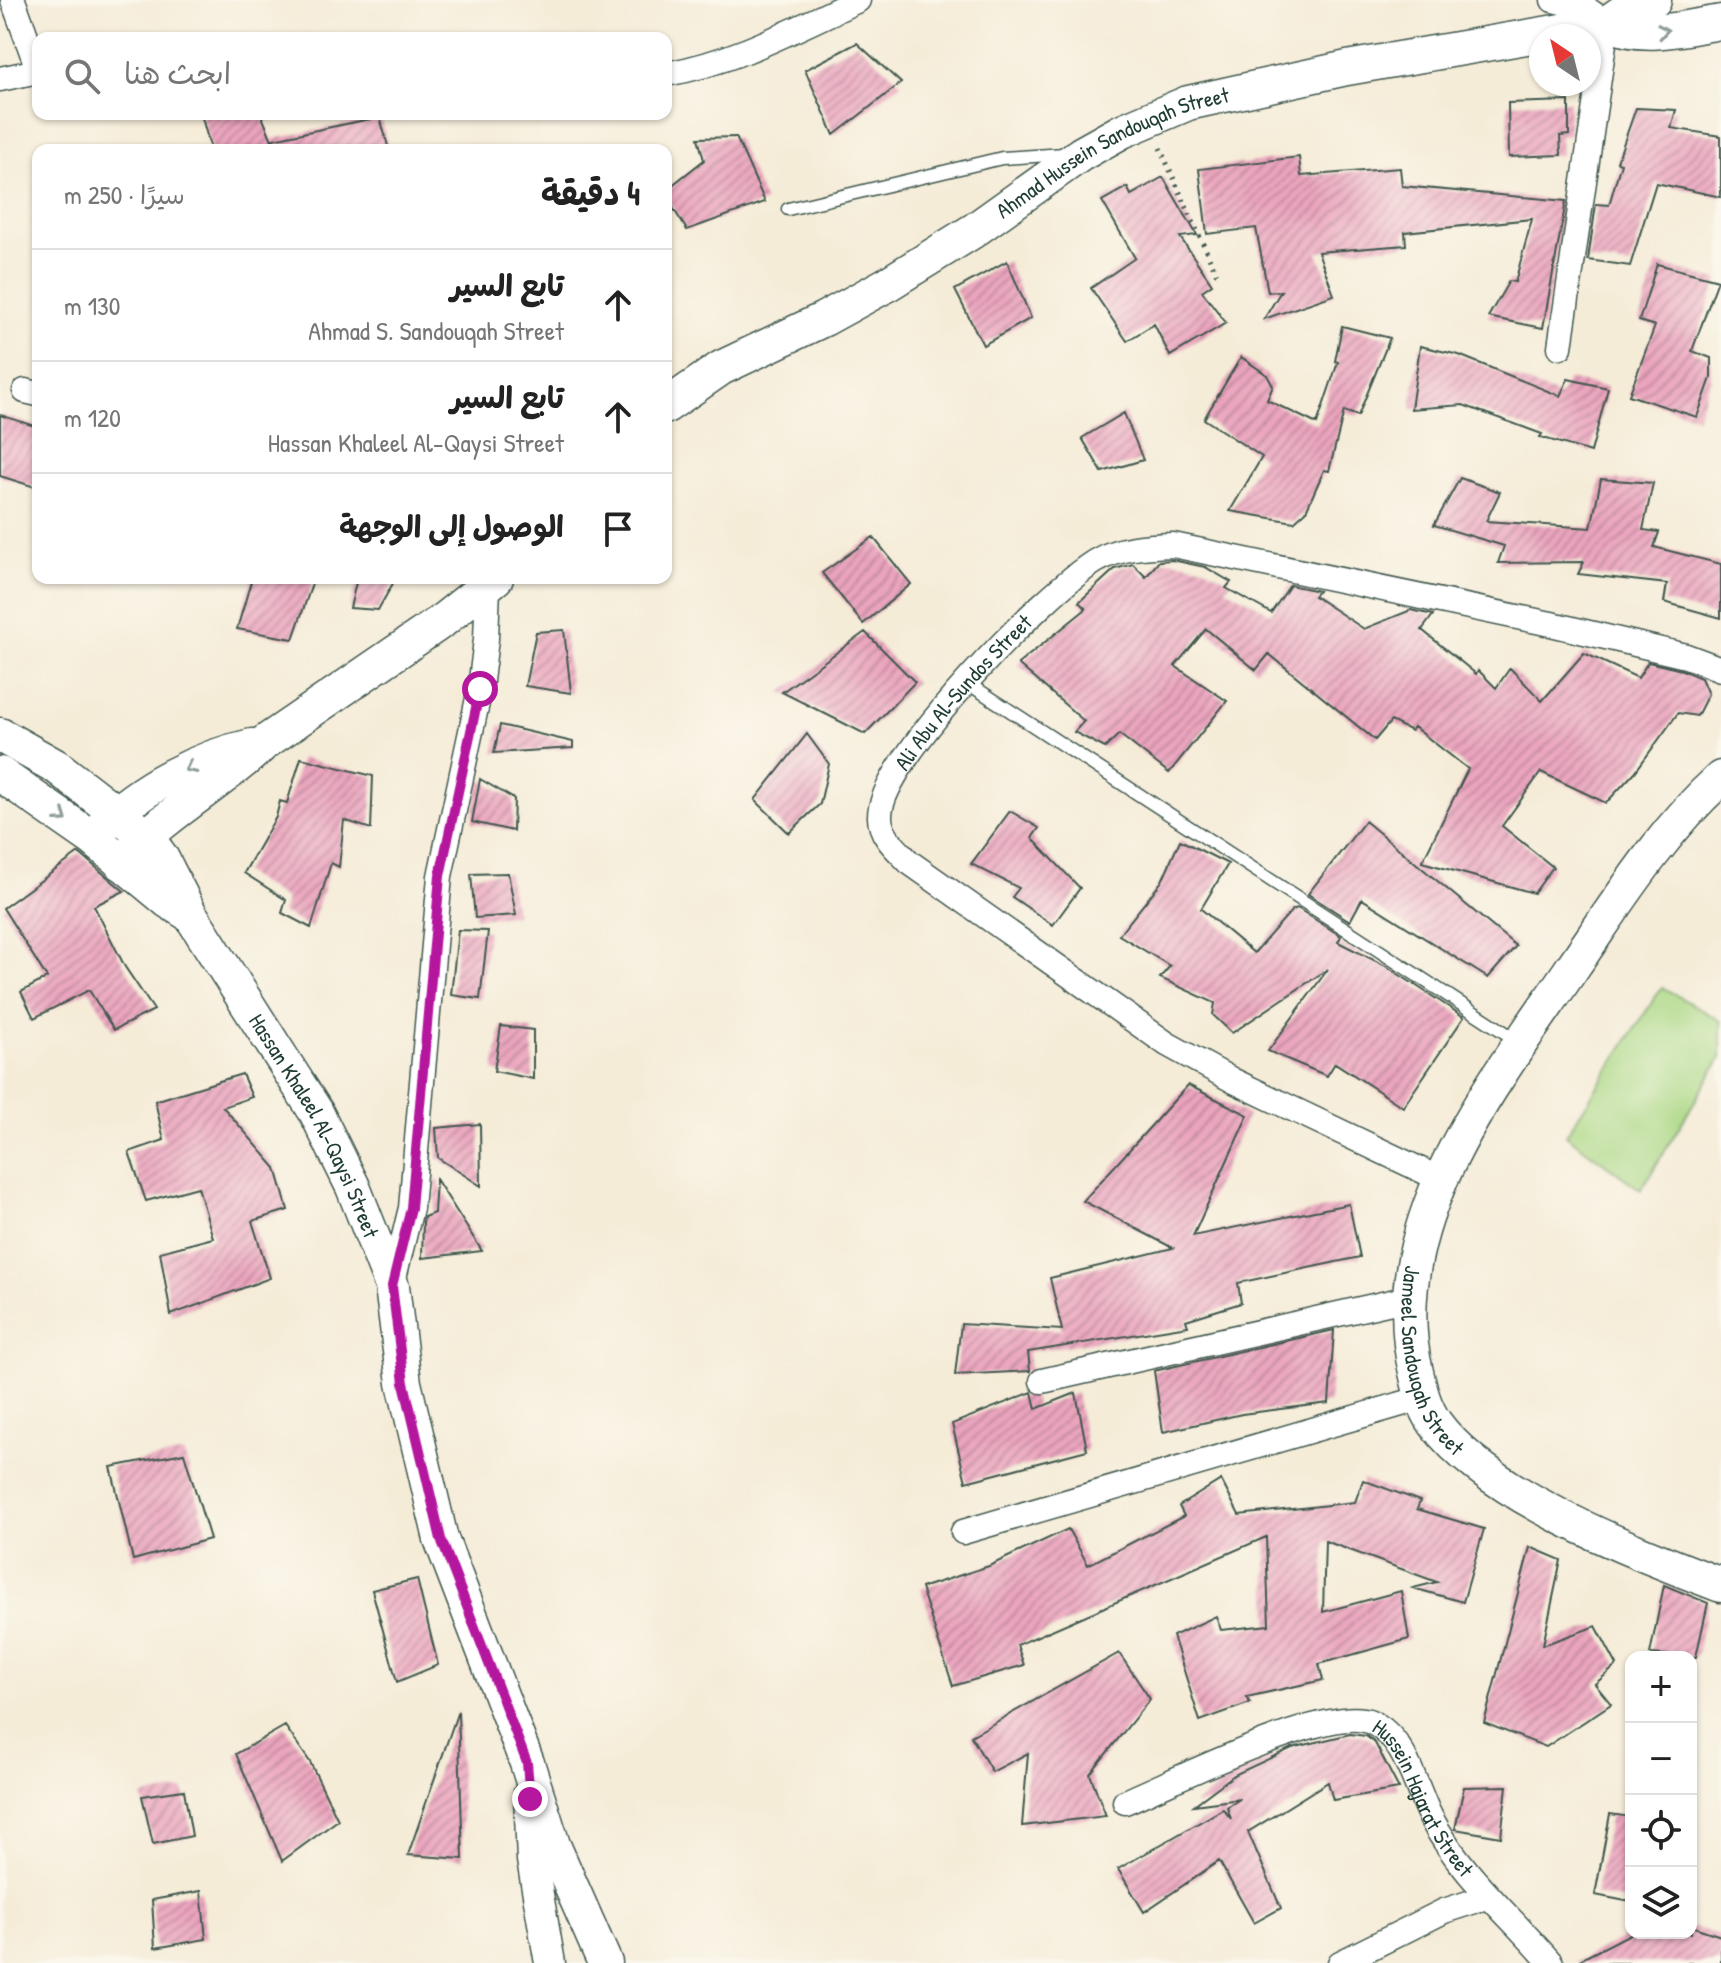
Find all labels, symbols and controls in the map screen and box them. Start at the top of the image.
north arrow [1529,24,1601,96]
one-way arrow [1657,24,1670,41]
search box [32,32,672,120]
text: ابحث هنا [124,53,231,93]
icon: search [60,54,104,98]
street label: Ahmad Hussein Sandouqah Street [990,79,1232,225]
text: 4 دقيقة [541,170,640,216]
text: سيرًا · 250 m [64,177,185,212]
text: تابع السير [450,265,564,305]
icon: ahead [596,283,640,327]
text: 130 m [64,288,120,323]
text: Ahmad S. Sandouqah Street [308,313,564,348]
text: تابع السير [450,377,564,417]
icon: ahead [596,395,640,439]
text: 120 m [64,400,121,435]
text: Hassan Khaleel Al-Qaysi Street [268,425,564,460]
text: الوصول إلى الوجهة [339,506,564,546]
icon: arrive [596,507,640,551]
street label: Ali Abu Al-Sundos Street [887,607,1039,776]
route start [462,671,498,707]
one-way arrow [184,759,199,774]
one-way arrow [53,807,67,822]
street label: Hassan Khaleel Al-Qaysi Street [242,1008,387,1243]
street label: Jameel Sandouqah Street [1394,1264,1471,1462]
map controls [1625,1651,1697,1939]
button: + [1625,1651,1697,1723]
street label: Hussein Hajarat Street [1367,1712,1481,1883]
button: − [1625,1723,1697,1795]
route end [512,1781,548,1817]
button: locate [1625,1795,1697,1867]
button: layers [1625,1867,1697,1939]

